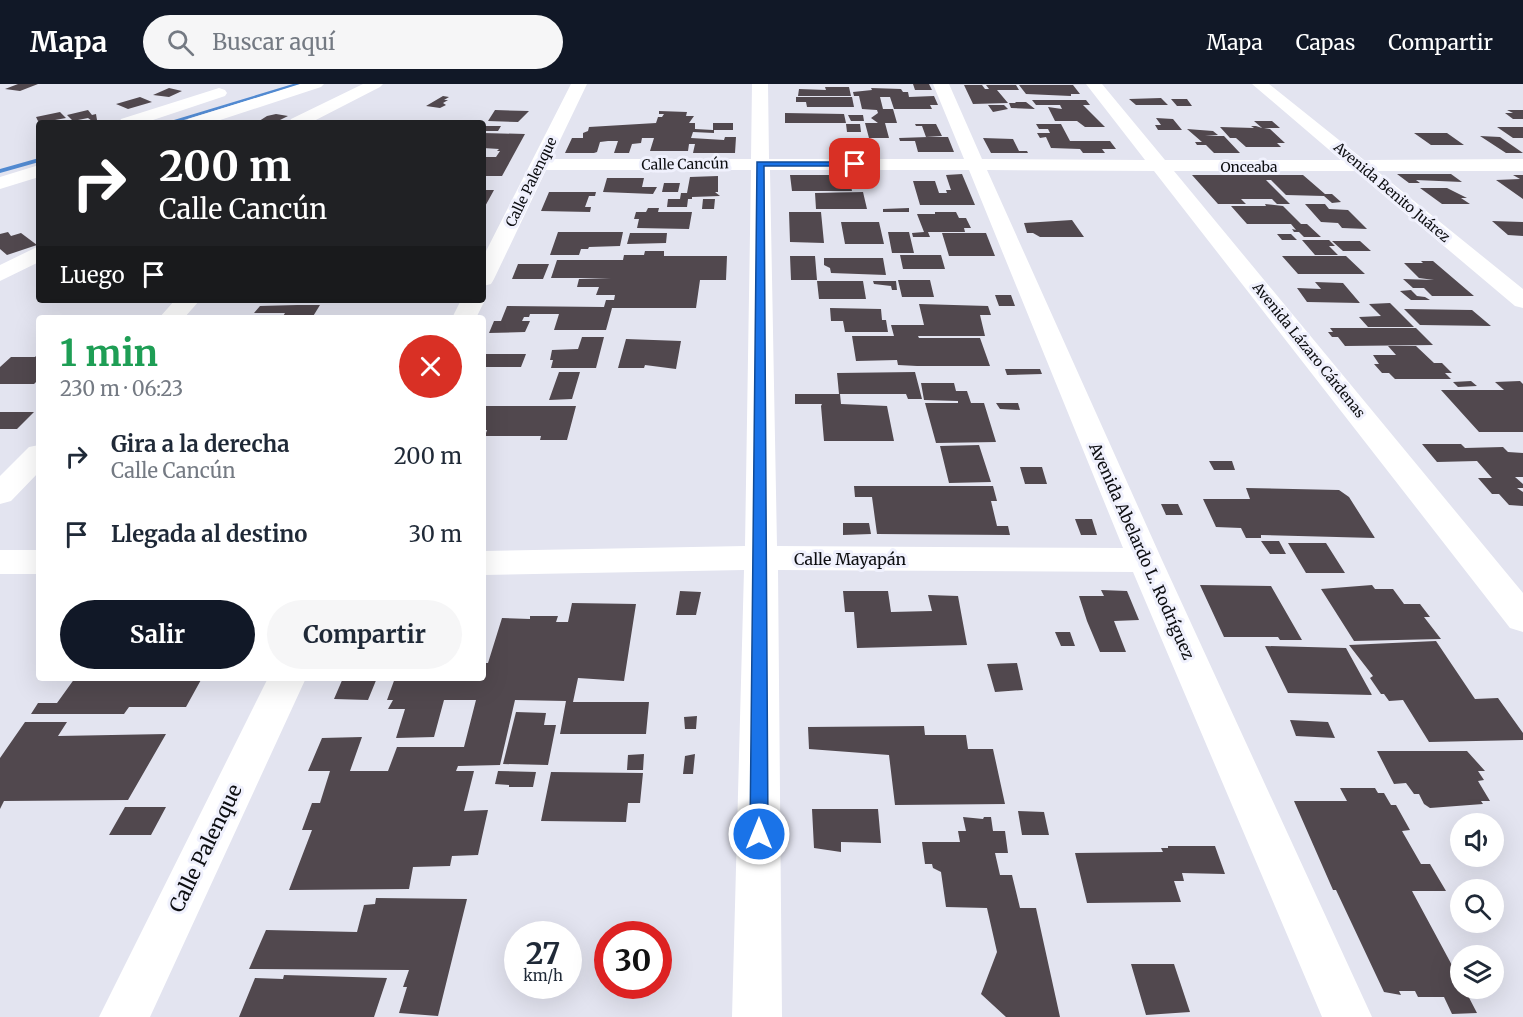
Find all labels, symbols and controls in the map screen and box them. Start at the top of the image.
search box [143,15,563,69]
text: Mapa [30,24,107,60]
icon: search [164,26,197,59]
text: Buscar aquí [212,28,335,56]
text: Mapa [1206,29,1263,56]
text: Capas [1296,29,1355,56]
text: Compartir [1388,29,1493,56]
street label: Calle Palenque [501,134,561,230]
street label: Avenida Benito Juárez [1329,137,1454,246]
pin [829,138,880,189]
text: 200 m [159,140,291,192]
icon: right [60,144,138,222]
icon: arrive [838,147,871,180]
street label: Calle Cancún [641,154,729,174]
street label: Onceaba [1220,158,1278,176]
text: Calle Cancún [159,192,327,226]
icon: arrive [137,258,170,291]
text: Luego [60,261,125,289]
street label: Avenida Lázaro Cárdenas [1248,278,1369,421]
text: 1 min [60,331,158,376]
button: close [399,335,462,398]
text: 230 m · 06:23 [60,376,183,401]
text: Gira a la derecha [111,430,289,458]
street label: Avenida Abelardo L. Rodríguez [1085,439,1199,663]
icon: right [60,440,93,473]
text: 200 m [394,442,462,470]
text: Calle Cancún [111,458,236,483]
icon: arrive [60,518,93,551]
text: Llegada al destino [111,520,307,548]
text: 30 m [408,520,462,548]
street label: Calle Mayapán [794,549,906,569]
button: Salir [60,600,255,669]
button: Compartir [267,600,462,669]
street label: Calle Palenque [163,780,247,916]
position arrow [727,802,791,866]
map controls [1450,813,1504,999]
button: sound [1450,813,1504,867]
button: search [1450,879,1504,933]
speed limit sign: 30 [594,921,672,999]
text: 27 [526,934,560,972]
button: layers [1450,945,1504,999]
text: km/h [523,966,563,985]

